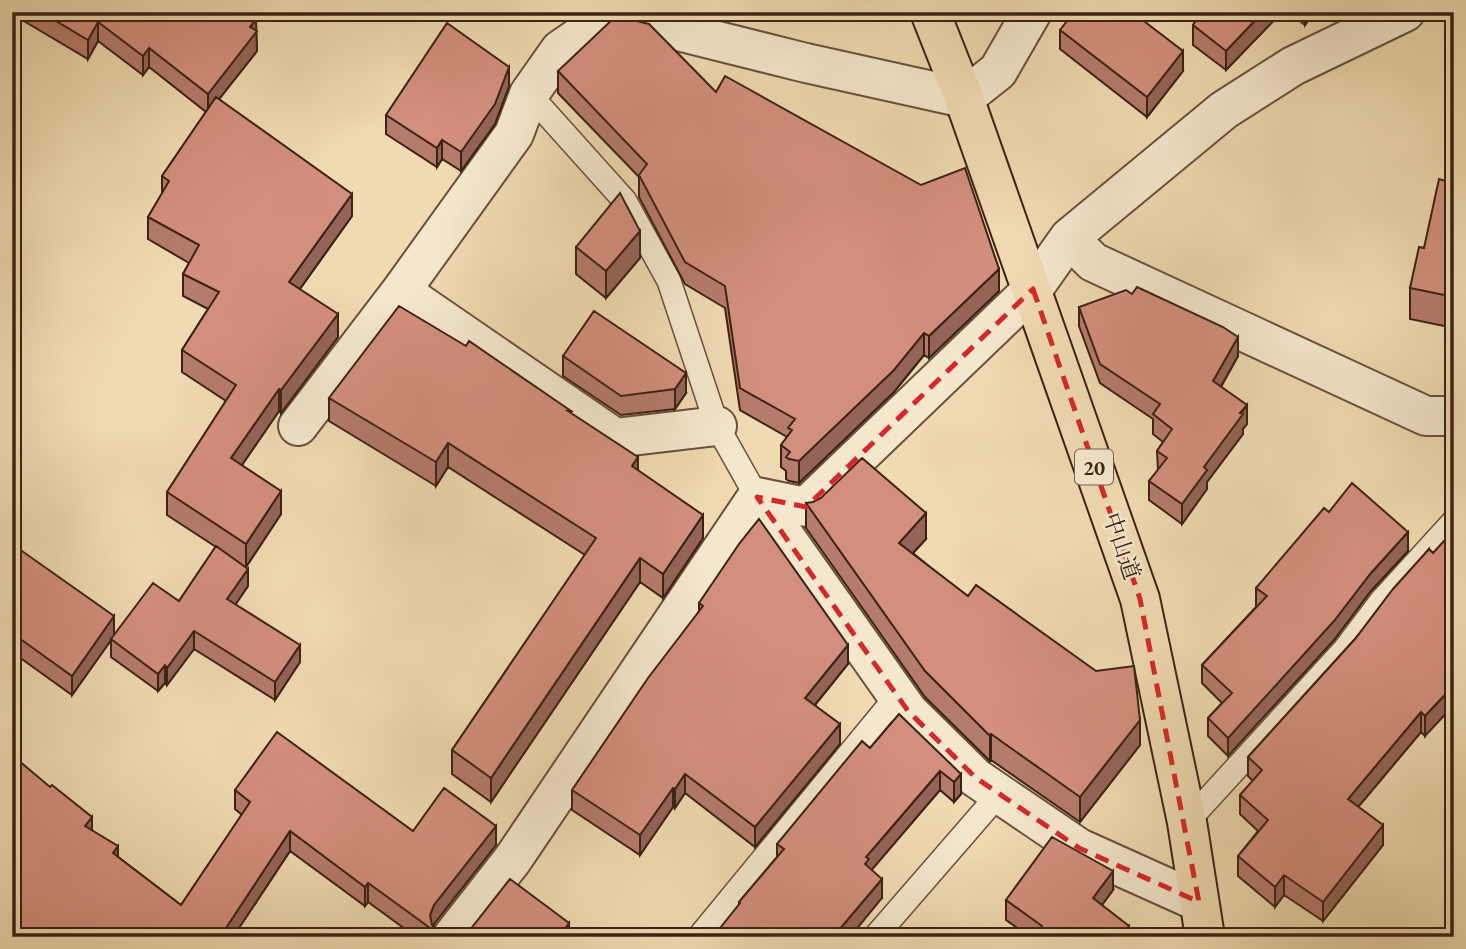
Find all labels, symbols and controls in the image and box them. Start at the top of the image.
road number: 20 [1075,449,1113,484]
street label: 中山道 [1097,508,1147,584]

